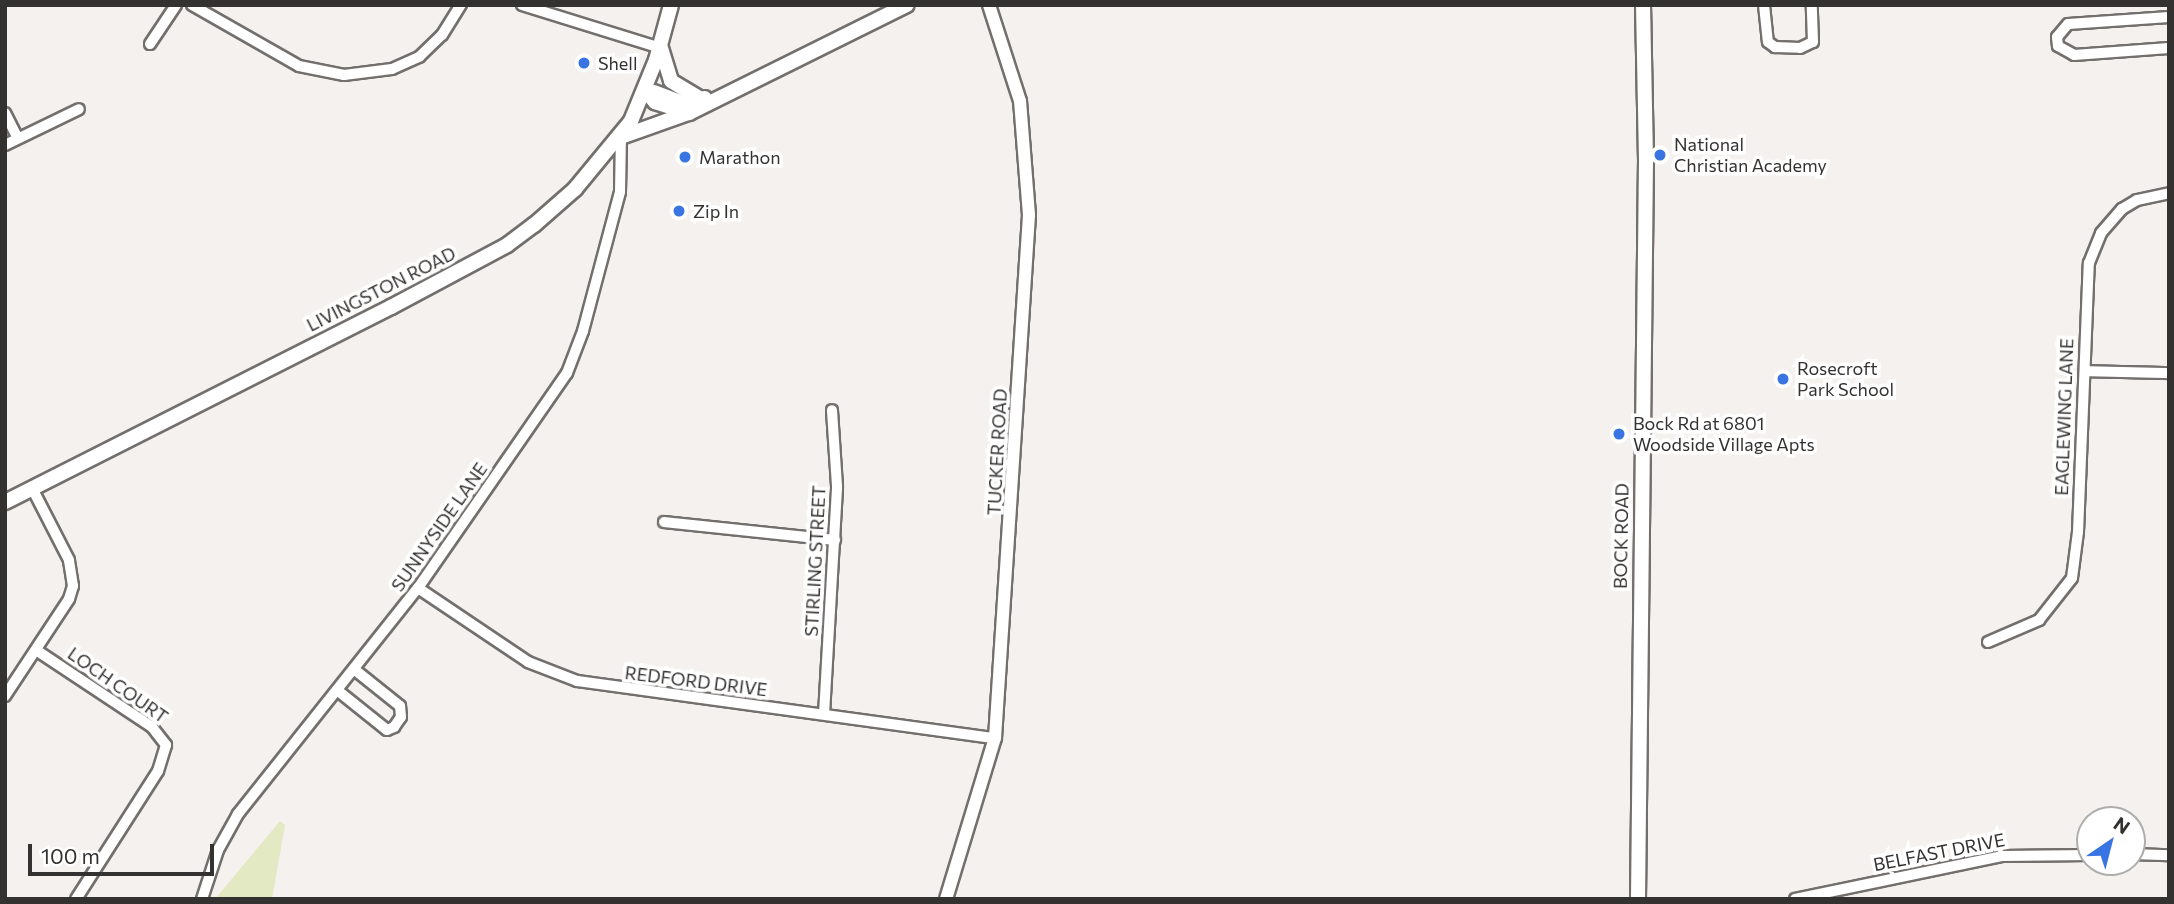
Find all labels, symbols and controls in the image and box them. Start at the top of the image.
place label: Shell [598,52,638,74]
marker: Shell [576,55,592,71]
place label: National Christian Academy [1674,134,1827,176]
place label: Marathon [699,146,781,168]
marker: National Christian Academy [1652,147,1668,163]
marker: Marathon [677,149,693,165]
place label: Zip In [693,200,739,222]
marker: Zip In [671,203,687,219]
street label: LIVINGSTON ROAD [303,242,459,336]
street label: EAGLEWING LANE [2050,338,2078,496]
place label: Rosecroft Park School [1797,358,1894,400]
marker: Rosecroft Park School [1775,371,1791,387]
street label: TUCKER ROAD [983,388,1011,516]
place label: Bock Rd at 6801 Woodside Village Apts [1633,413,1815,456]
marker: Bock Rd at 6801 Woodside Village Apts [1611,426,1627,442]
street label: SUNNYSIDE LANE [387,458,491,596]
street label: BOCK ROAD [1609,483,1633,589]
street label: STIRLING STREET [800,485,830,637]
street label: LOCH COURT [64,642,172,728]
street label: REDFORD DRIVE [624,662,768,700]
north arrow [2076,806,2146,876]
text: N [2110,812,2135,839]
street label: BELFAST DRIVE [1871,829,2007,875]
scale bar [32,830,217,874]
text: 100 m [41,843,100,868]

